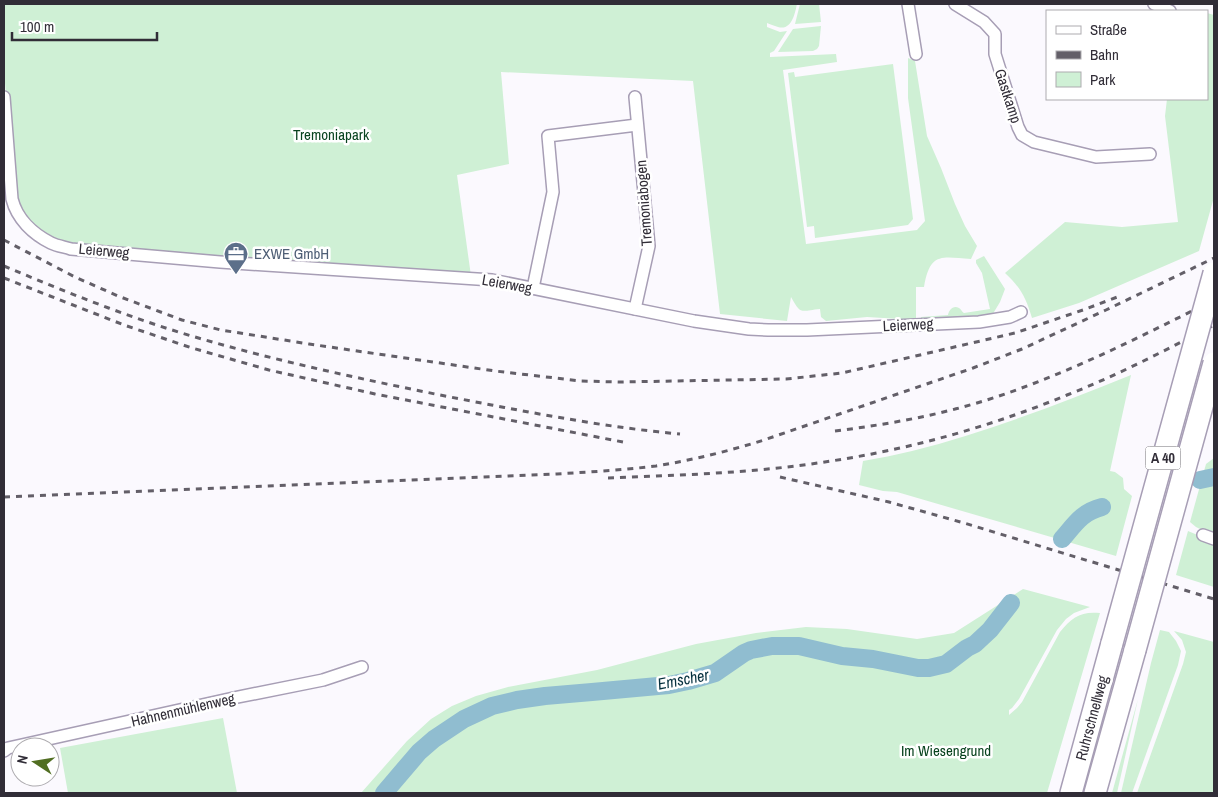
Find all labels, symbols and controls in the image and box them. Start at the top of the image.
scale bar [12,10,158,42]
legend [1046,10,1208,100]
text: 100 m [20,16,54,37]
text: Straße [1090,19,1127,40]
text: Bahn [1090,44,1119,65]
street label: Gastkamp [990,66,1027,126]
text: Park [1090,69,1116,90]
park label: Tremoniapark [293,124,370,145]
street label: Tremoniabogen [630,159,657,247]
street label: Leierweg [78,238,130,263]
office icon: EXWE GmbH [223,241,249,275]
place label: EXWE GmbH [254,243,329,264]
street label: Leierweg [480,269,534,298]
street label: Leierweg [882,313,934,336]
road number: A 40 [1146,446,1180,469]
water label: Emscher [655,663,711,695]
street label: Ruhrschnellweg [1070,673,1113,763]
street label: Hahnenmühlenweg [129,687,237,732]
north arrow [10,737,60,787]
park label: Im Wiesengrund [901,740,991,761]
text: N [13,753,32,765]

